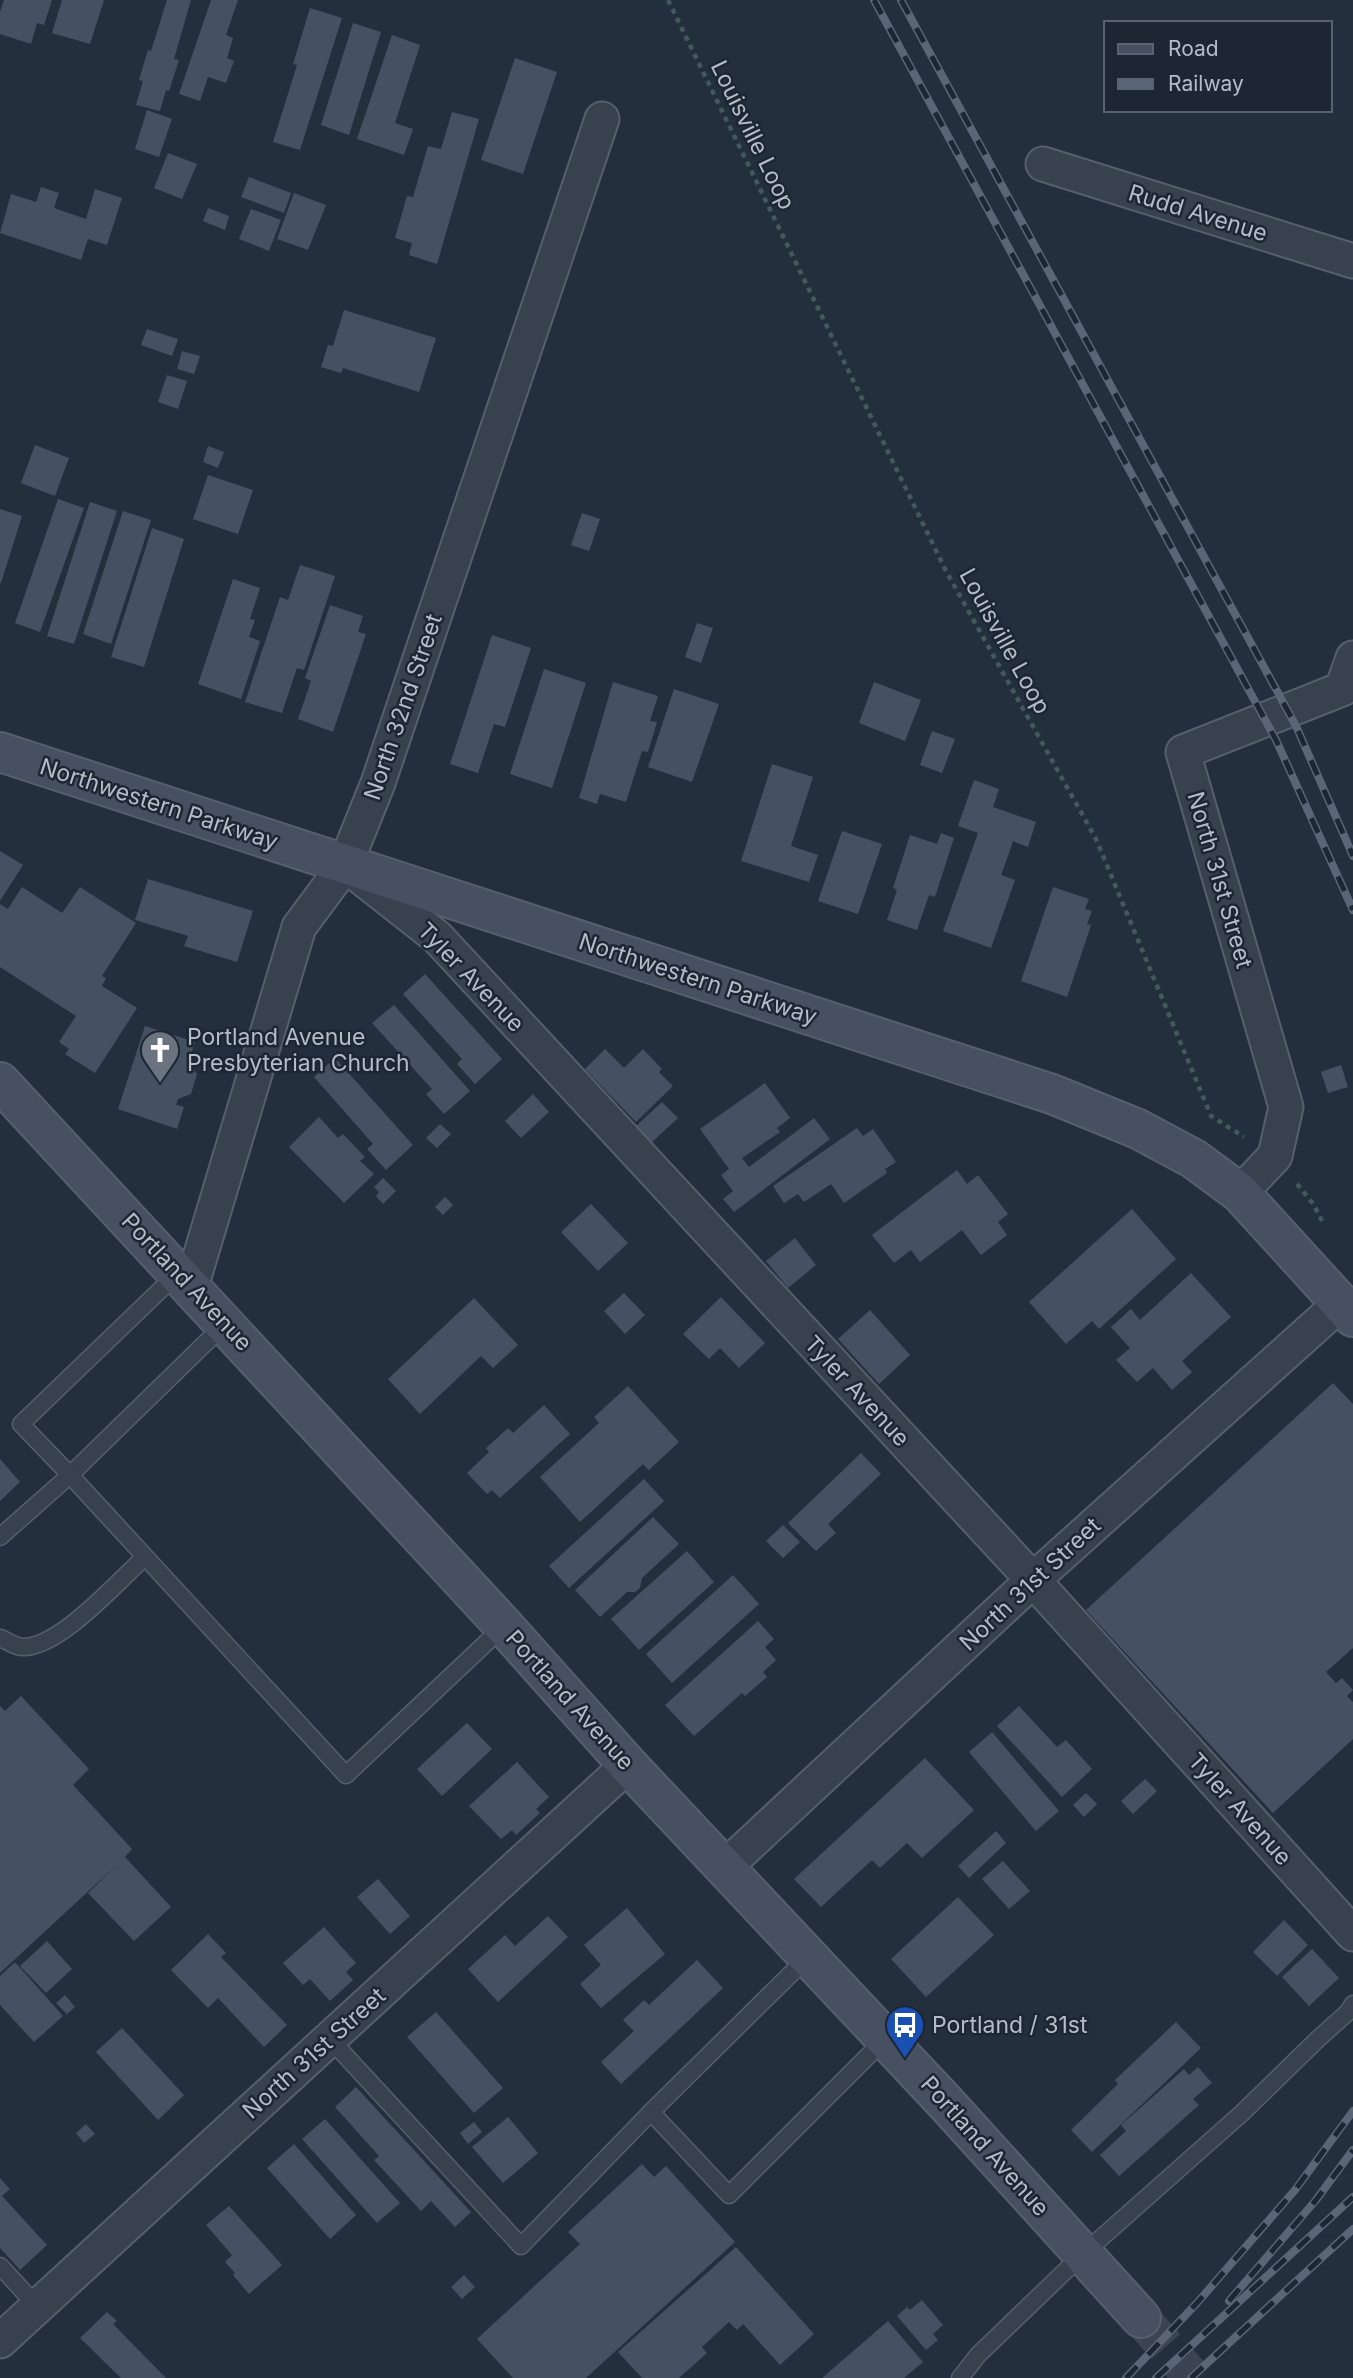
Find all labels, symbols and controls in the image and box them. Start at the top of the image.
legend [1104,21,1332,112]
text: Road [1168,36,1219,61]
street label: Louisville Loop [705,56,801,214]
text: Railway [1168,71,1244,96]
street label: Rudd Avenue [1125,179,1271,247]
street label: Louisville Loop [953,563,1057,719]
street label: North 32nd Street [358,610,448,804]
street label: Northwestern Parkway [36,752,282,856]
street label: North 31st Street [1181,789,1259,972]
street label: Tyler Avenue [412,916,530,1038]
street label: Northwestern Parkway [575,927,821,1031]
place label: Portland Avenue Presbyterian Church [187,1023,410,1077]
church icon: Portland Avenue Presbyterian Church [139,1029,181,1084]
street label: Portland Avenue [116,1207,258,1357]
street label: Tyler Avenue [799,1330,915,1452]
street label: North 31st Street [954,1511,1107,1656]
street label: Portland Avenue [500,1624,640,1776]
street label: Tyler Avenue [1182,1747,1298,1871]
street label: North 31st Street [237,1981,391,2124]
bus stop icon: Portland / 31st [884,2004,926,2059]
place label: Portland / 31st [932,2011,1088,2039]
street label: Portland Avenue [915,2070,1055,2222]

